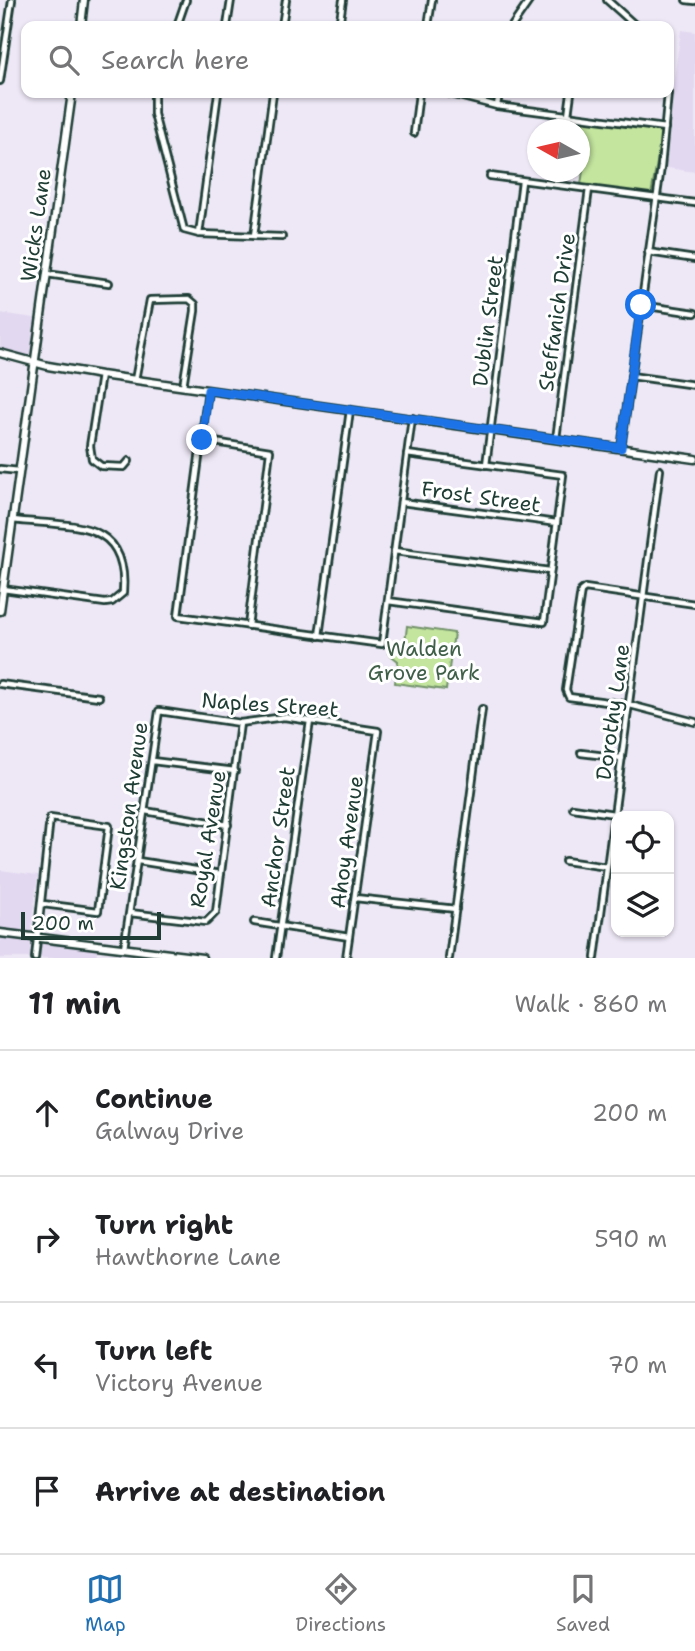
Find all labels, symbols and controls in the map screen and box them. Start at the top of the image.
search box [21,21,674,98]
icon: search [45,41,83,79]
text: Search here [101,42,250,77]
north arrow [527,119,590,182]
street label: Wicks Lane [14,166,58,284]
street label: Steffanich Drive [532,231,582,393]
street label: Dublin Street [466,254,510,388]
route start [625,289,656,320]
route end [186,424,217,455]
street label: Frost Street [420,475,542,519]
park label: Walden Grove Park [368,635,480,687]
street label: Dorothy Lane [590,642,636,782]
street label: Naples Street [200,686,340,724]
street label: Kingston Avenue [103,720,155,892]
street label: Anchor Street [254,765,302,909]
street label: Royal Avenue [183,768,233,910]
street label: Ahoy Avenue [324,774,370,910]
map controls [611,811,674,937]
button: locate [611,811,674,874]
button: layers [611,874,674,937]
scale bar [21,909,161,941]
text: 200 m [32,911,94,936]
text: 11 min [28,983,121,1024]
text: Walk · 860 m [515,989,667,1019]
text: Continue [95,1081,213,1116]
icon: ahead [28,1094,66,1132]
text: 200 m [592,1098,667,1128]
text: Galway Drive [95,1116,244,1146]
text: Turn right [95,1207,233,1242]
icon: right [28,1220,66,1258]
text: 590 m [594,1224,667,1254]
text: Hawthorne Lane [95,1242,281,1272]
text: Turn left [95,1333,212,1368]
icon: left [28,1346,66,1384]
text: 70 m [608,1350,667,1380]
text: Victory Avenue [95,1368,263,1398]
icon: arrive [28,1472,66,1510]
text: Arrive at destination [95,1474,385,1509]
tab: Map [85,1570,126,1637]
tab: Directions [296,1570,386,1637]
tab: Saved [556,1570,610,1637]

